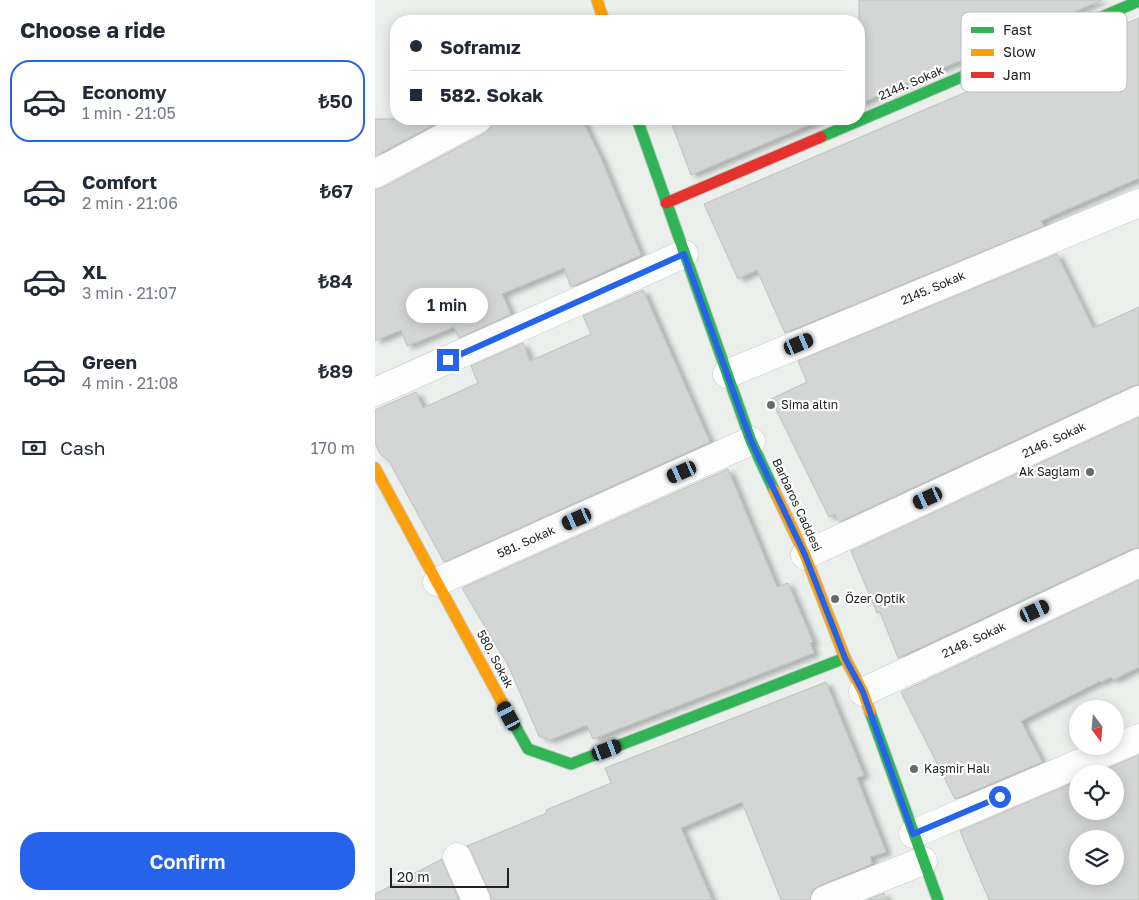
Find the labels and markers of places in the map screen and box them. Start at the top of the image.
place label: Sima altın [781,397,838,412]
marker: Sima altın [765,399,777,411]
place label: Ak Sağlam [1019,464,1080,479]
marker: Ak Sağlam [1084,466,1096,478]
place label: Özer Optik [845,591,906,606]
marker: Özer Optik [829,593,841,605]
place label: Kaşmir Halı [924,761,990,776]
marker: Kaşmir Halı [908,763,920,775]

